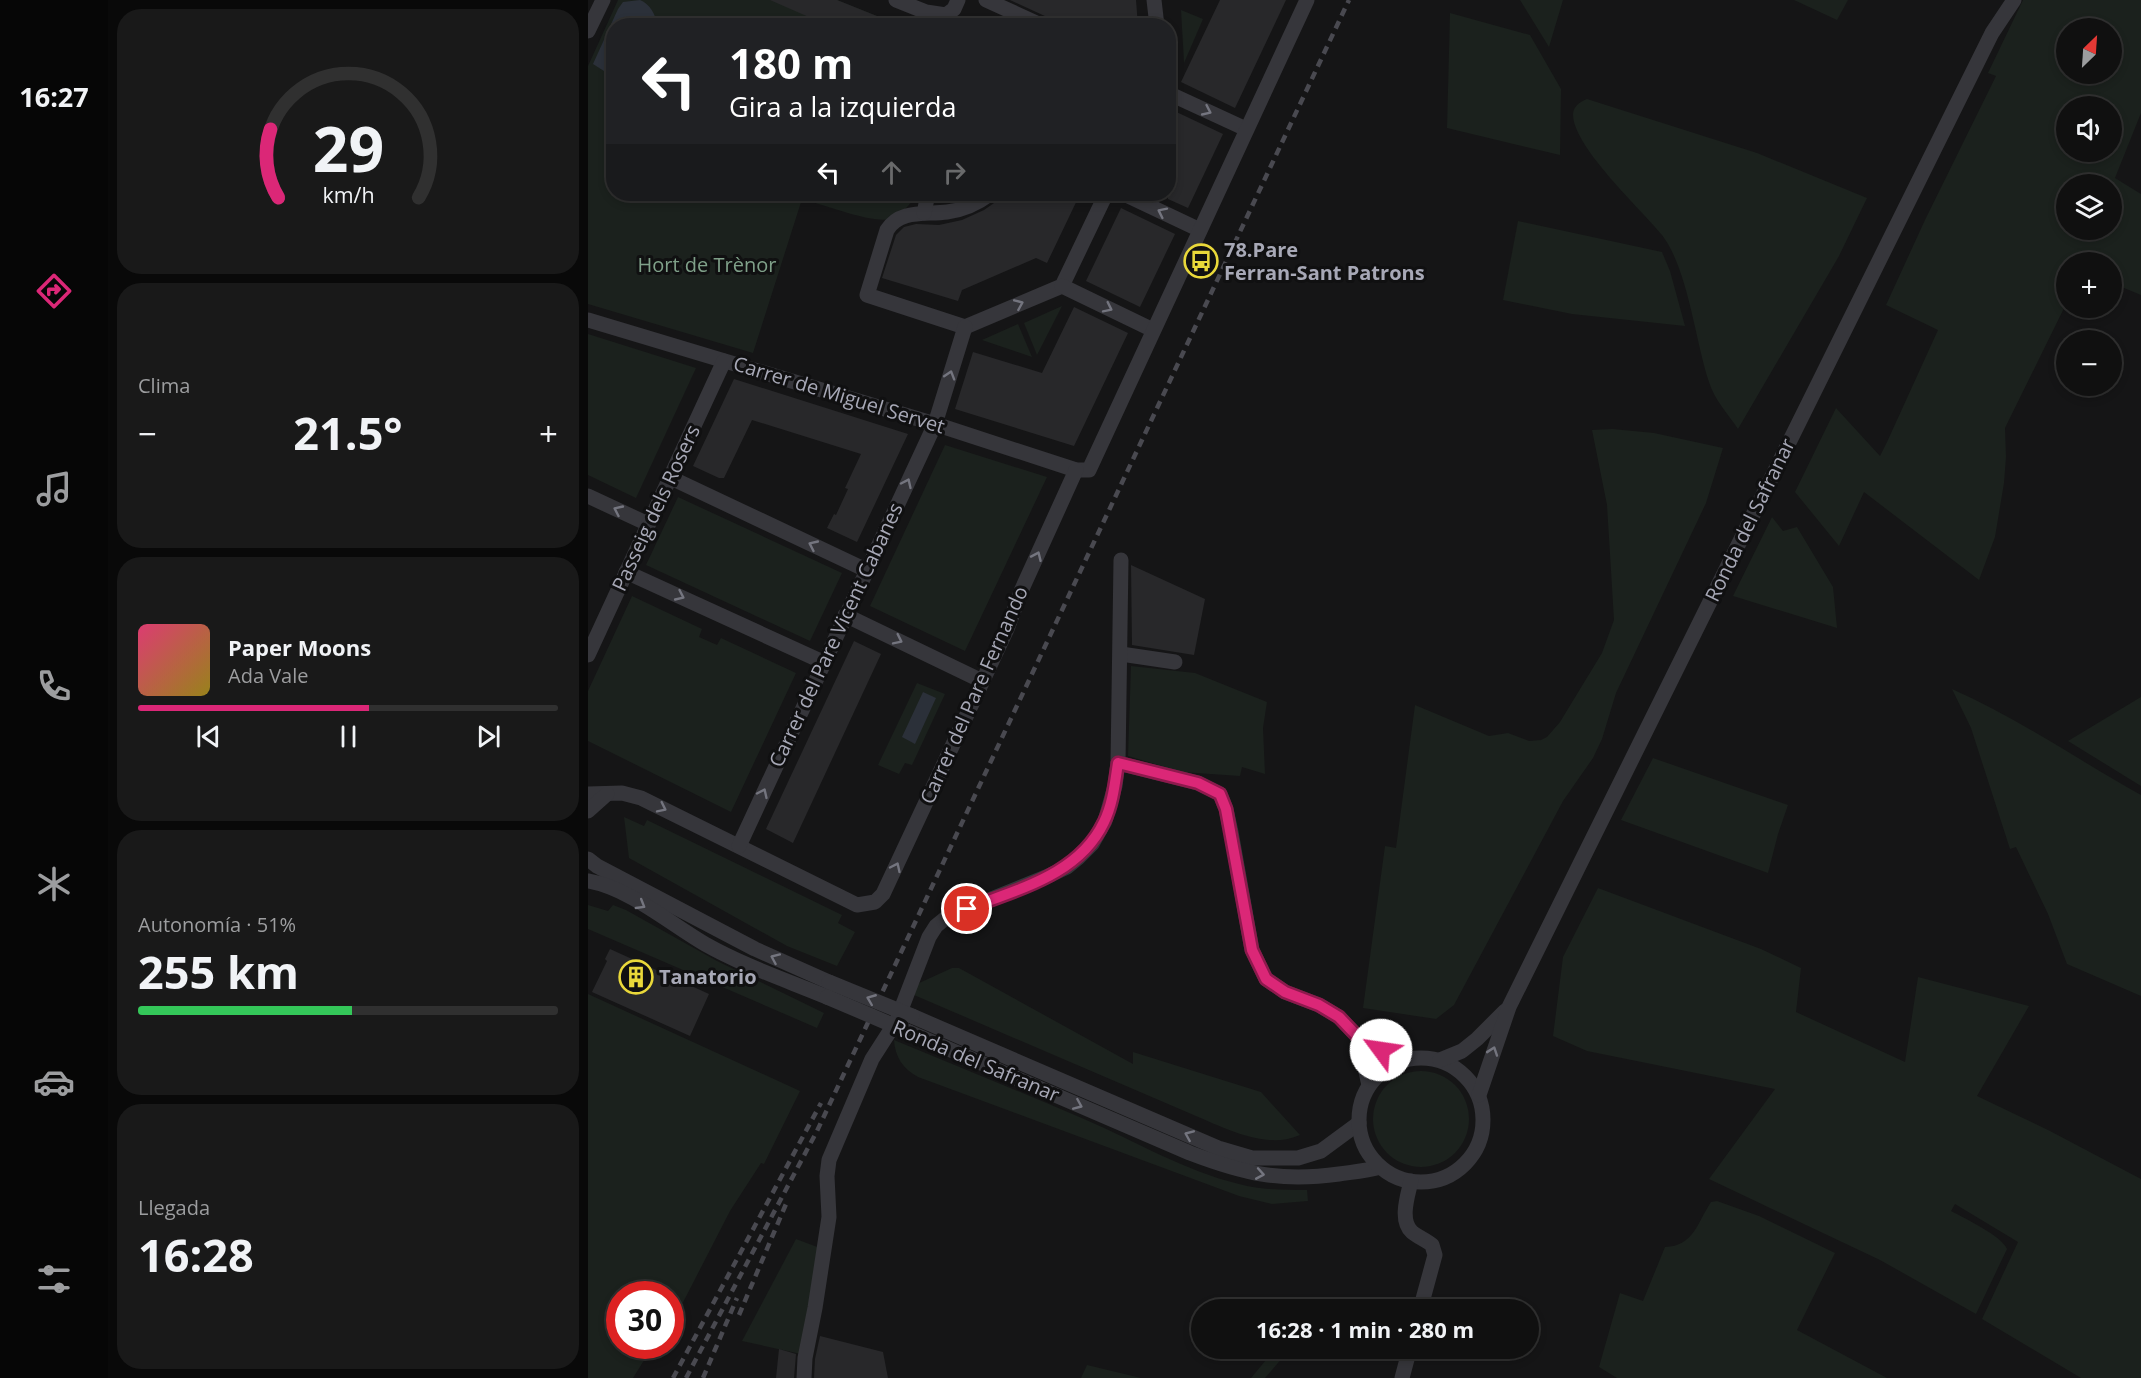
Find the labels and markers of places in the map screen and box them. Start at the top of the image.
place label: 78.Pare Ferran-Sant Patrons [1224,236,1425,286]
bus stop icon: 78.Pare Ferran-Sant Patrons [1183,243,1219,279]
pin [941,883,992,934]
building icon: Tanatorio [618,959,654,995]
place label: Tanatorio [659,963,757,990]

